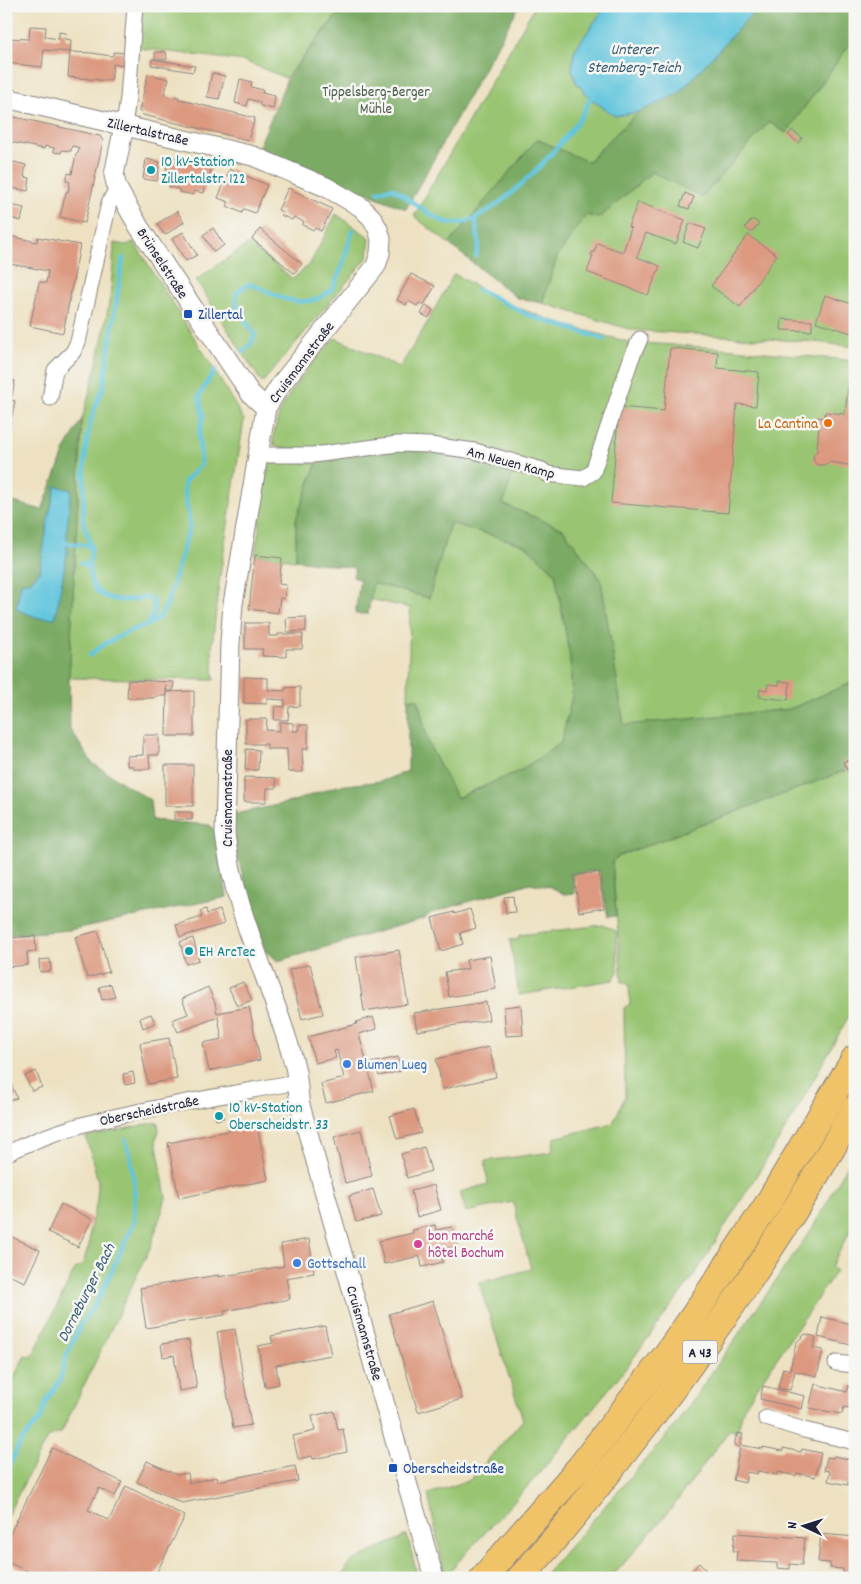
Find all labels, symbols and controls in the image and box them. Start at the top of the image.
water label: Unterer Stemberg-Teich [587,39,681,80]
park label: Tippelsberg-Berger Mühle [322,82,430,121]
street label: Zillertalstraße [105,113,191,153]
place label: 10 kV-Station Zillertalstr. 122 [161,152,246,191]
marker: 10 kV-Station Zillertalstr. 122 [145,164,157,176]
street label: Brünselstraße [130,224,193,304]
place label: Zillertal [198,305,243,327]
marker: Zillertal [182,308,194,320]
street label: Cruismannstraße [264,317,341,409]
place label: La Cantina [758,414,819,436]
marker: La Cantina [822,417,834,429]
street label: Am Neuen Kamp [464,442,557,486]
street label: Cruismannstraße [218,749,240,847]
place label: EH ArcTec [199,942,255,964]
marker: EH ArcTec [183,945,195,957]
place label: Blumen Lueg [357,1055,427,1077]
marker: Blumen Lueg [341,1058,353,1070]
street label: Oberscheidstraße [98,1091,202,1133]
place label: 10 kV-Station Oberscheidstr. 33 [229,1098,329,1137]
marker: 10 kV-Station Oberscheidstr. 33 [213,1110,225,1122]
place label: bon marché hôtel Bochum [428,1226,504,1265]
marker: bon marché hôtel Bochum [412,1238,424,1250]
water label: Dorneburger Bach [52,1239,122,1346]
place label: Gottschall [307,1254,366,1276]
marker: Gottschall [291,1257,303,1269]
street label: Cruismannstraße [339,1283,387,1384]
road number: A 43 [682,1340,718,1364]
place label: Oberscheidstraße [403,1459,504,1481]
marker: Oberscheidstraße [387,1462,399,1474]
north arrow [778,1502,828,1552]
text: N [783,1521,803,1529]

